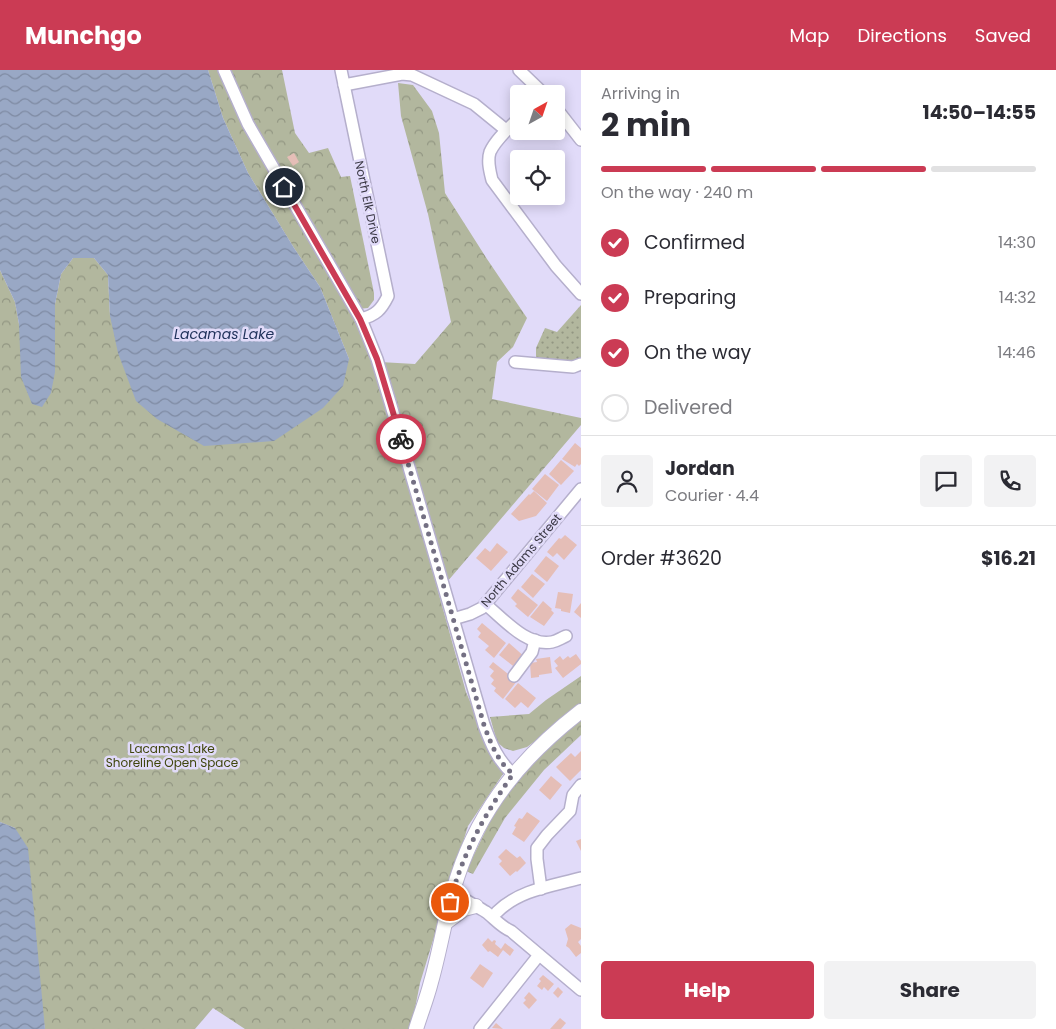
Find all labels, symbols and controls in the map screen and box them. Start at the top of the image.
text: Munchgo [25,19,142,52]
text: Map [790,23,829,48]
text: Directions [857,23,947,48]
text: Saved [975,23,1031,48]
text: Arriving in [601,82,680,105]
north arrow [510,85,565,140]
map controls [510,85,565,205]
text: 14:50–14:55 [923,99,1036,126]
text: 2 min [601,102,691,147]
button: locate [510,150,565,205]
street label: North Elk Drive [351,159,385,245]
pin [263,166,305,208]
icon: home [270,173,298,201]
text: On the way · 240 m [601,181,753,204]
icon: check [601,229,629,257]
text: Confirmed [644,229,745,256]
text: 14:30 [998,231,1036,254]
icon: check [601,284,629,312]
text: Preparing [644,284,736,311]
text: 14:32 [999,286,1036,309]
water label: Lacamas Lake [174,324,274,344]
icon: check [601,339,629,367]
text: On the way [644,339,751,366]
text: 14:46 [997,341,1036,364]
text: Delivered [644,394,733,421]
courier [376,414,426,464]
icon: bike [387,425,415,453]
button: person [601,455,653,507]
text: Jordan [665,455,735,482]
button: chat [920,455,972,507]
button: phone [984,455,1036,507]
text: Courier · 4.4 [665,484,759,507]
street label: North Adams Street [477,510,565,610]
text: Order #3620 [601,545,722,572]
text: $16.21 [981,545,1036,572]
park label: Lacamas Lake Shoreline Open Space [106,740,238,771]
pin [429,881,471,923]
icon: bag [436,888,464,916]
button: Help [601,961,814,1019]
button: Share [824,961,1036,1019]

